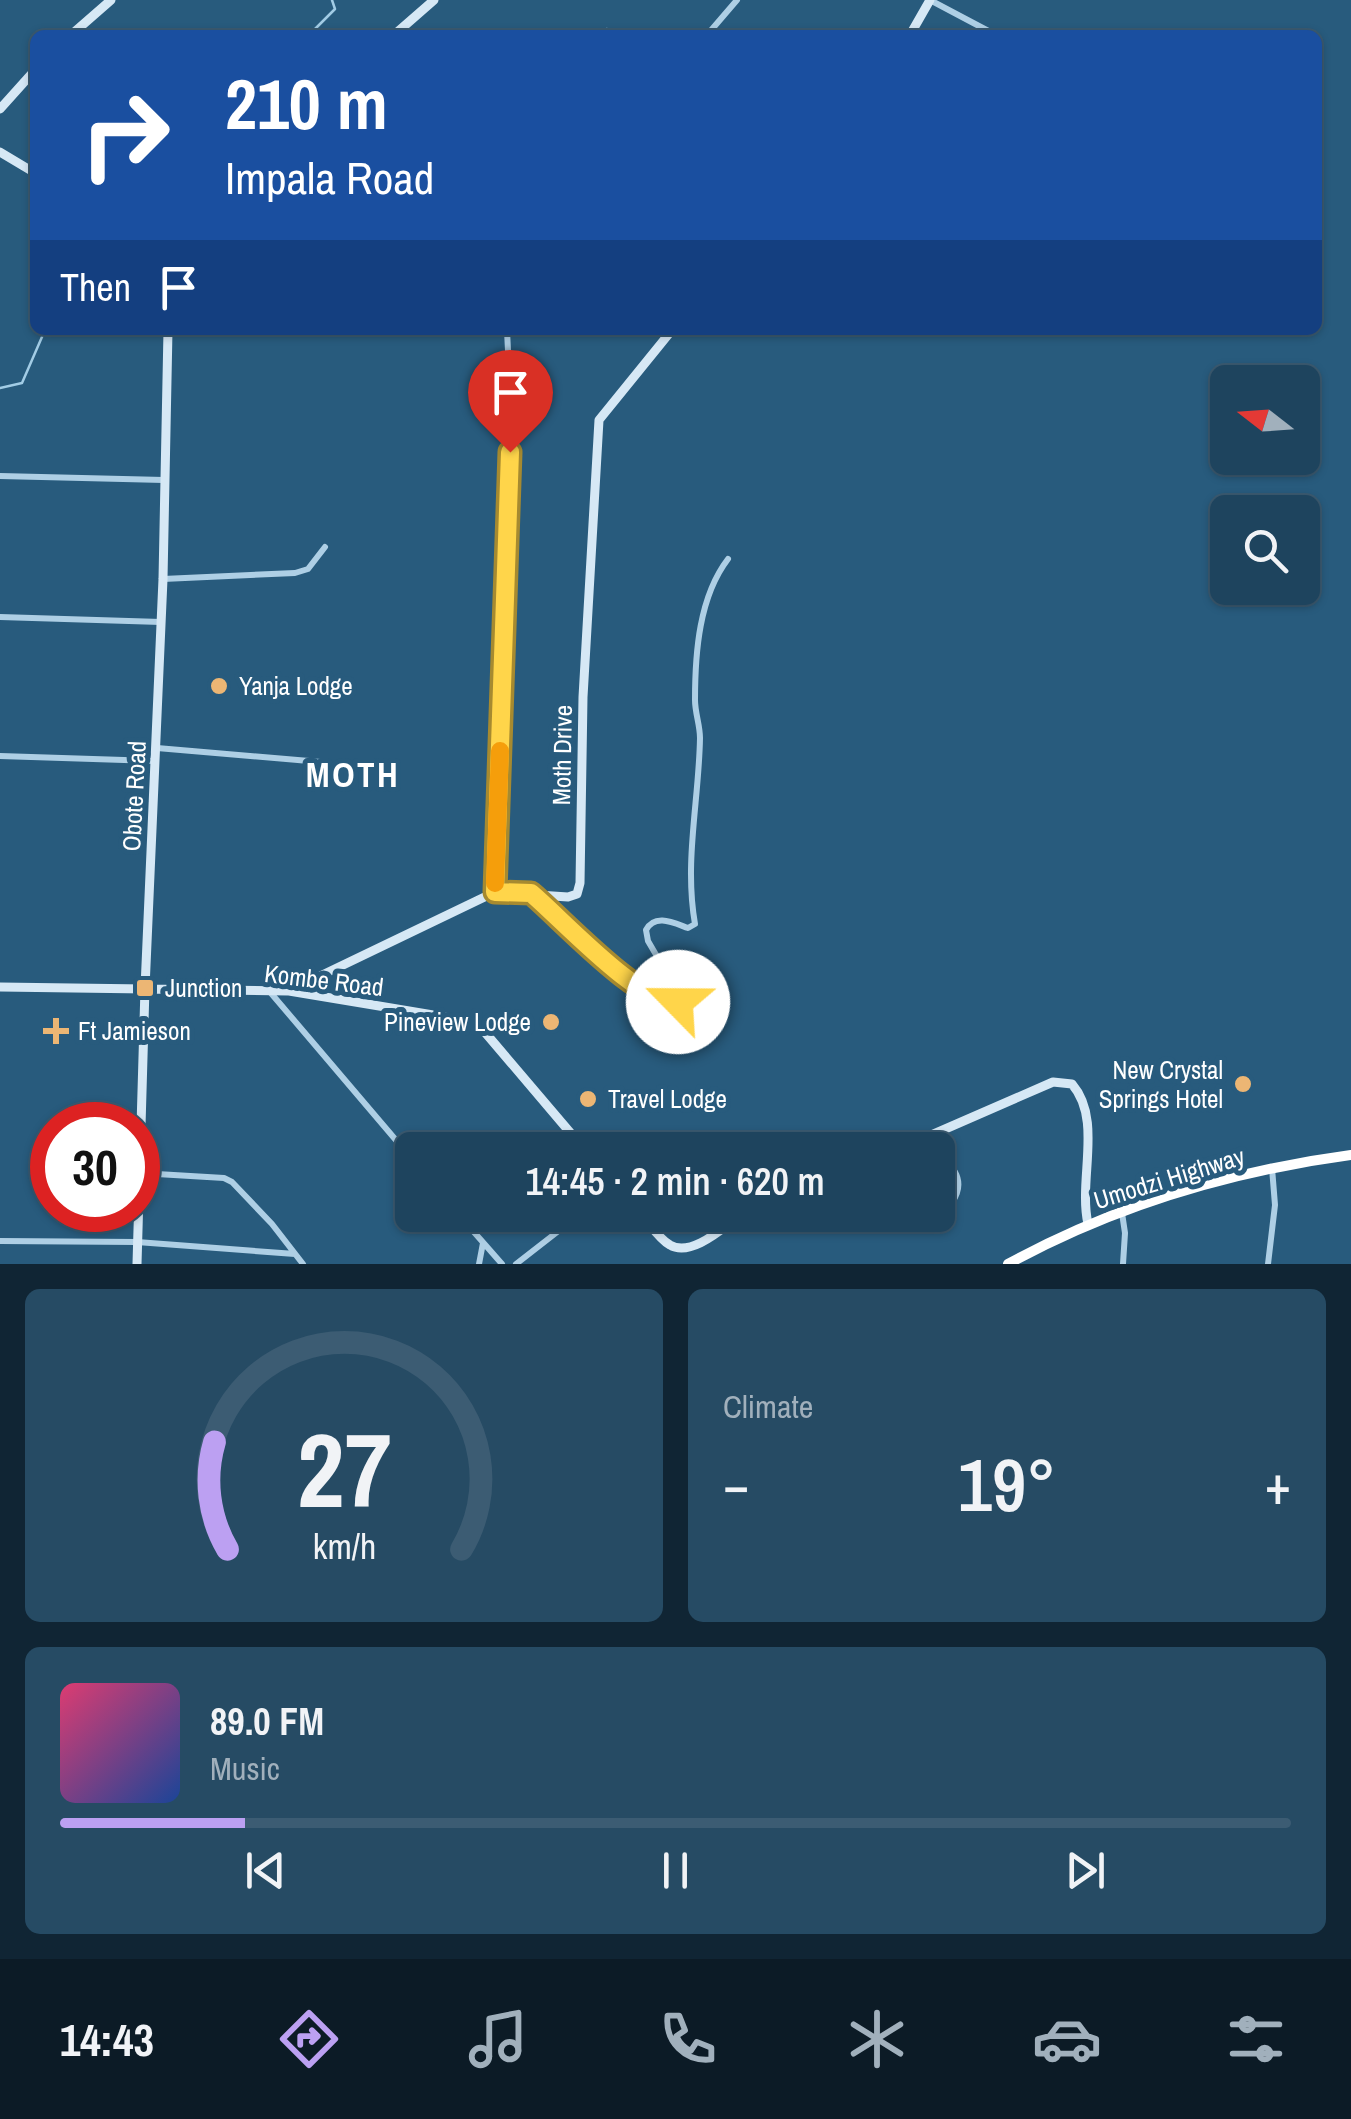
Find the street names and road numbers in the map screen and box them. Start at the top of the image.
street label: Moth Drive [544,705,580,805]
street label: Obote Road [114,740,154,852]
street label: Kombe Road [263,956,385,1004]
street label: Umodzi Highway [1089,1139,1249,1217]

